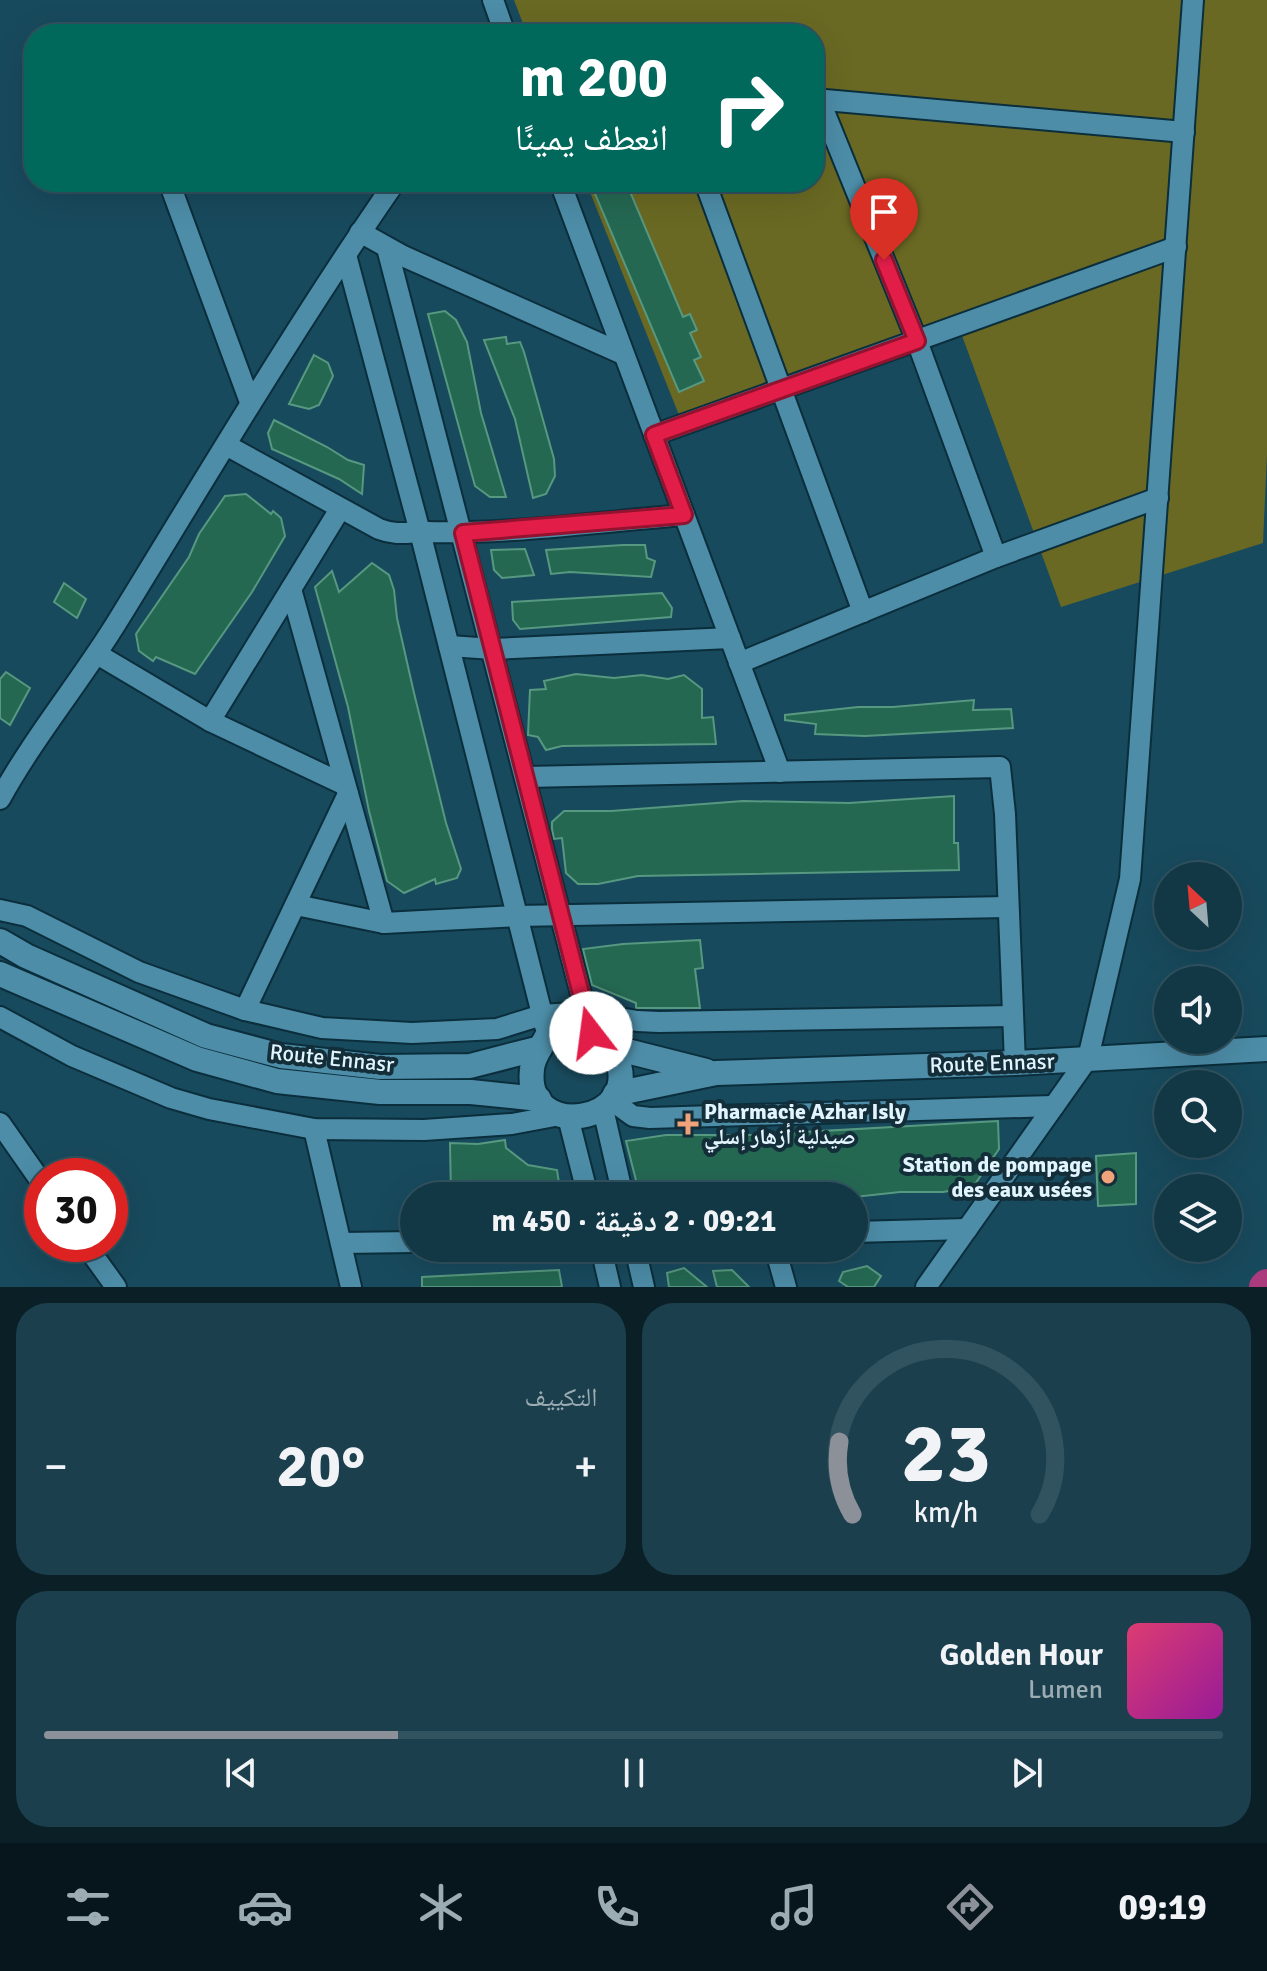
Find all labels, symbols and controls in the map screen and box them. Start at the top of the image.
text: 200 m [520,43,668,112]
icon: right [696,56,800,160]
text: انعطف يمينًا [515,116,668,161]
pin [850,178,918,260]
icon: arrive [862,190,906,234]
north arrow [1154,862,1242,950]
map controls [1154,862,1242,1262]
button: sound [1154,966,1242,1054]
position arrow [549,991,633,1075]
street label: Route Ennasr [268,1038,396,1078]
street label: Route Ennasr [929,1047,1055,1079]
button: search [1154,1070,1242,1158]
place label: Pharmacie Azhar Isly صيدلية أزهار إسلي [704,1098,906,1153]
marker: Pharmacie Azhar Isly صيدلية أزهار إسلي [679,1115,697,1133]
place label: Station de pompage des eaux usées [903,1151,1092,1203]
speed limit sign: 30 [24,1158,128,1262]
marker: Station de pompage des eaux usées [1099,1168,1117,1186]
button: layers [1154,1174,1242,1262]
text: 09:21 · 2 دقيقة · 450 m [491,1203,777,1240]
text: التكييف [525,1382,598,1414]
text: 23 [901,1403,991,1505]
text: 20° [276,1430,365,1504]
text: − [44,1440,68,1494]
text: + [574,1440,598,1494]
text: km/h [914,1495,979,1530]
text: Golden Hour [940,1637,1103,1674]
text: Lumen [1028,1674,1103,1706]
icon: previous [219,1751,263,1795]
icon: pause [612,1751,656,1795]
icon: next [1005,1751,1049,1795]
icon: filters [60,1879,116,1935]
icon: car [237,1879,293,1935]
icon: climate [413,1879,469,1935]
icon: phone [589,1879,645,1935]
icon: music [766,1879,822,1935]
icon: directions [942,1879,998,1935]
text: 09:19 [1118,1885,1207,1930]

